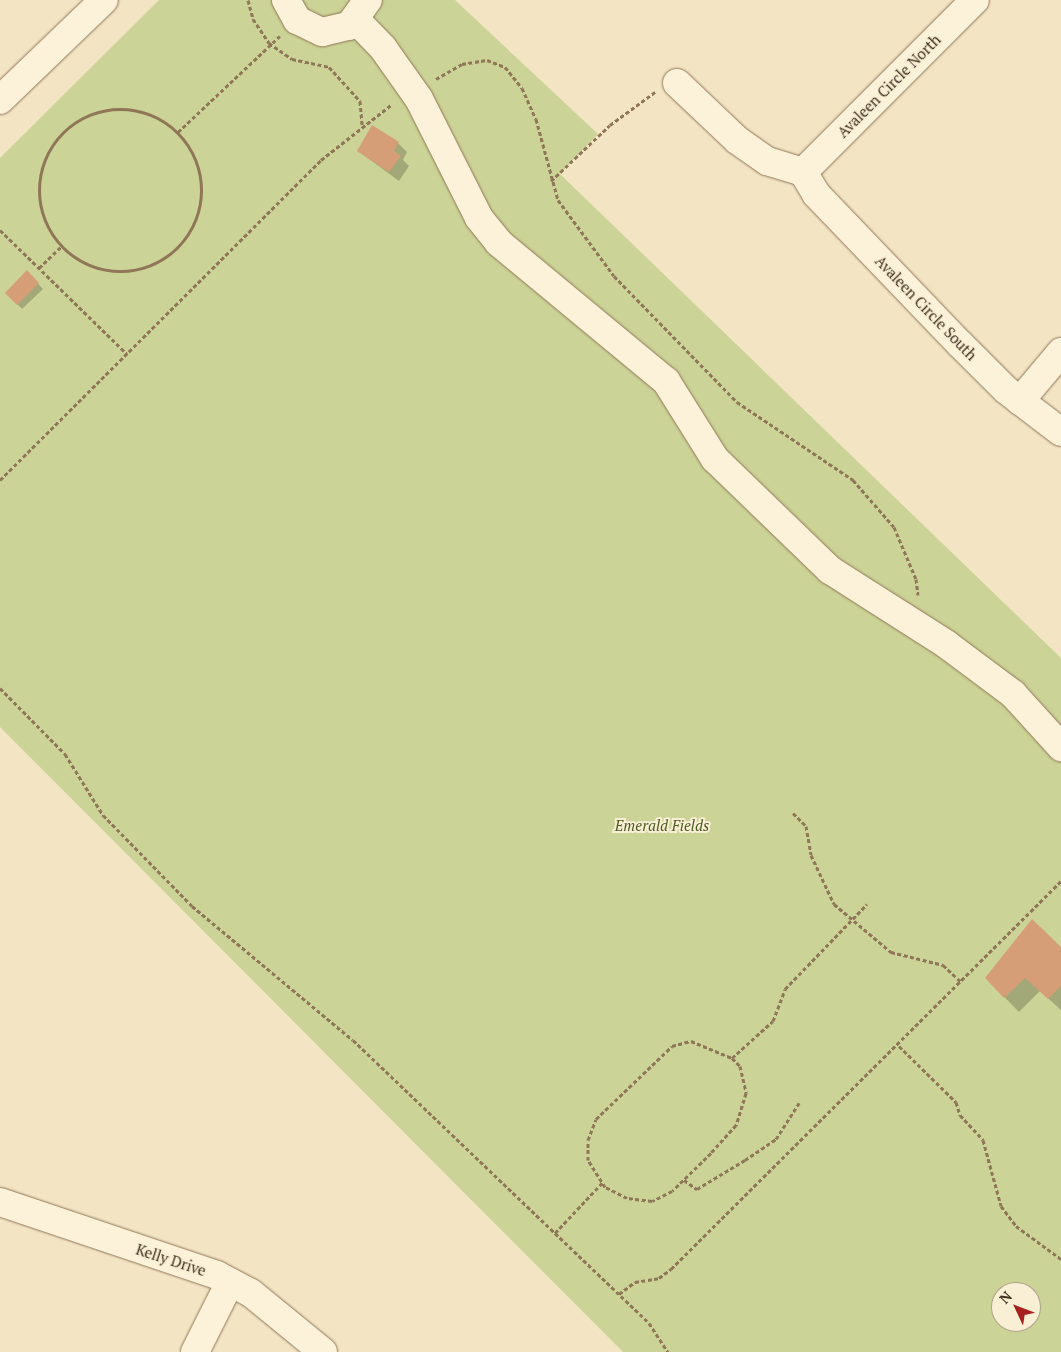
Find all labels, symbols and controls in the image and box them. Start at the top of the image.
street label: Avaleen Circle North [834,31,944,141]
street label: Avaleen Circle South [871,252,981,364]
park label: Emerald Fields [615,817,709,835]
street label: Kelly Drive [134,1240,208,1280]
north arrow [991,1282,1041,1332]
text: N [995,1287,1016,1307]

